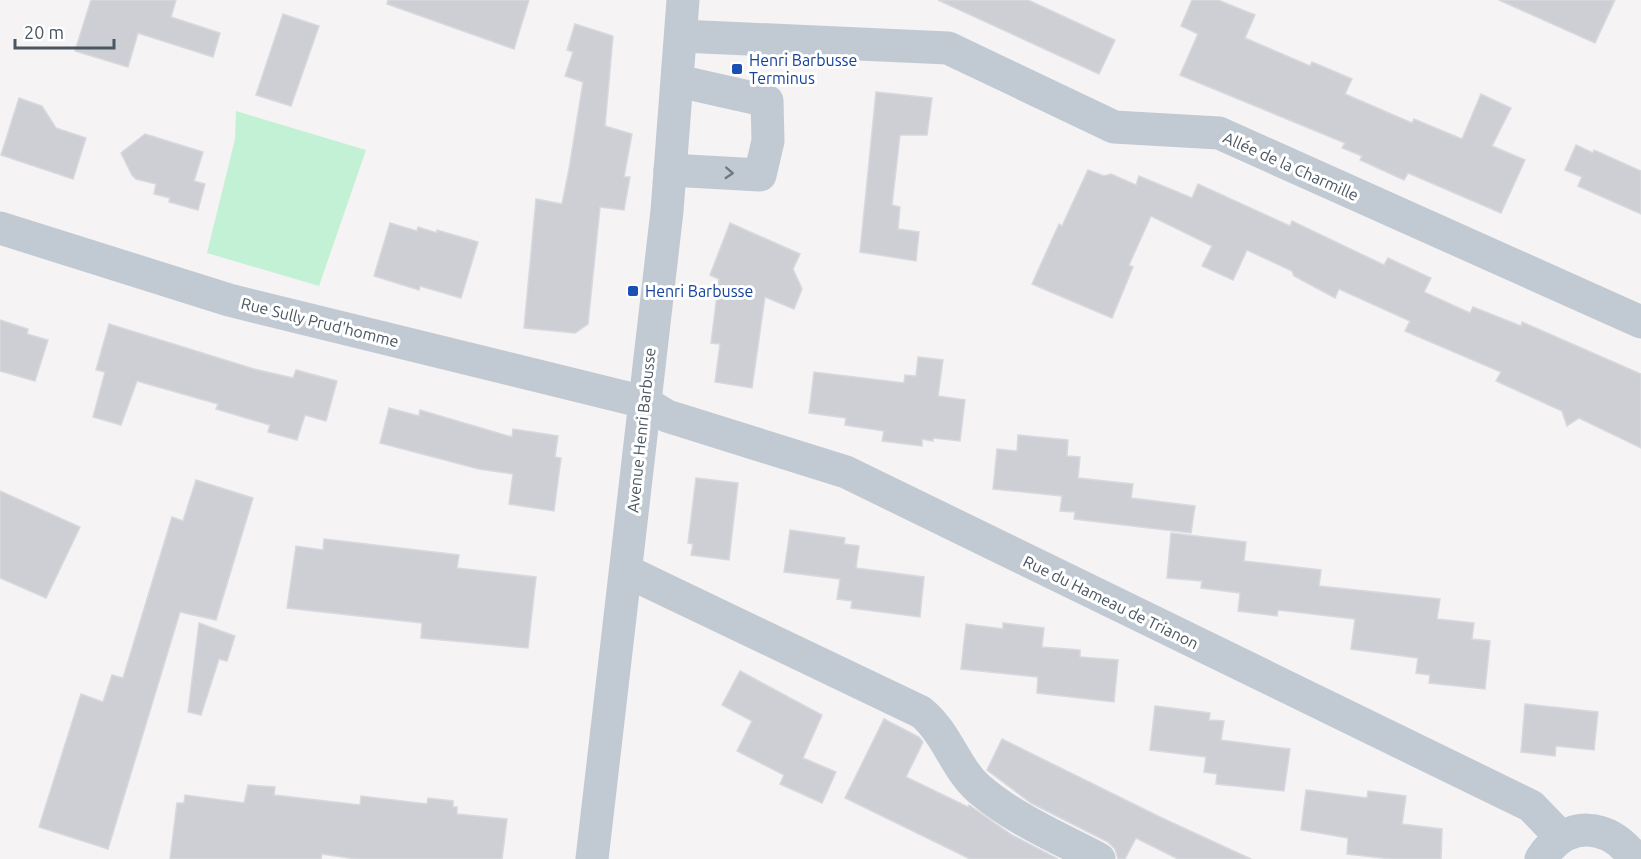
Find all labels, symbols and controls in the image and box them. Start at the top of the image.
scale bar [15,12,114,50]
text: 20 m [24,22,64,42]
place label: Henri Barbusse Terminus [749,51,857,87]
marker: Henri Barbusse Terminus [730,62,744,76]
street label: Allée de la Charmille [1221,128,1361,204]
one-way arrow [724,167,733,180]
place label: Henri Barbusse [645,282,753,300]
marker: Henri Barbusse [626,284,640,298]
street label: Rue Sully Prud'homme [239,294,401,350]
street label: Avenue Henri Barbusse [623,347,659,513]
street label: Rue du Hameau de Trianon [1020,552,1202,652]

